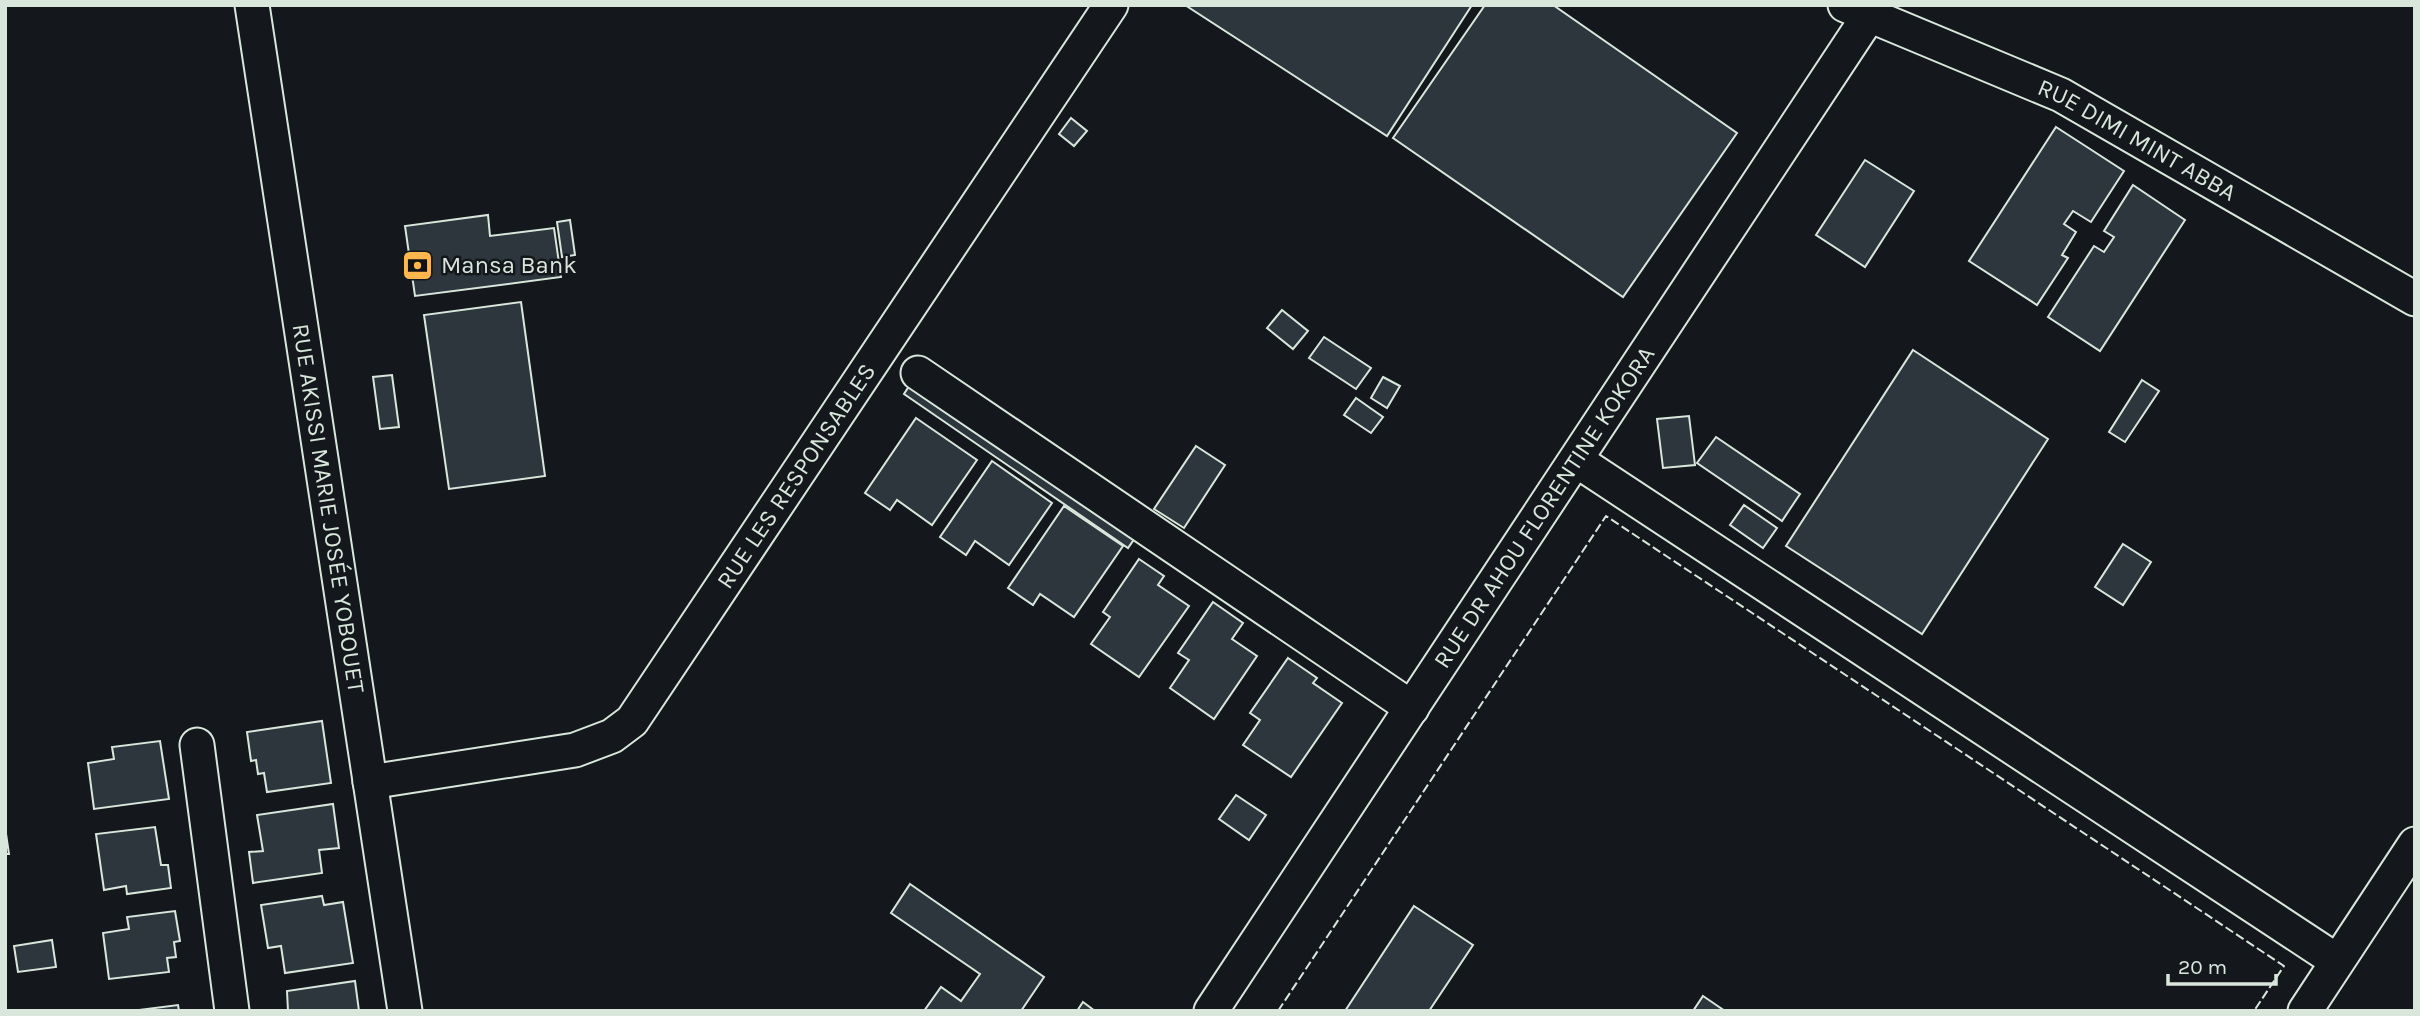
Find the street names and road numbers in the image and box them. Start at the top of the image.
street label: RUE DIMI MINT ABBA [2034,73,2241,207]
street label: RUE AKISSI MARIE JOSÉE YOBOUET [287,322,370,695]
street label: RUE DR AHOU FLORENTINE KOKORA [1428,341,1661,673]
street label: RUE LES RESPONSABLES [711,358,881,594]

